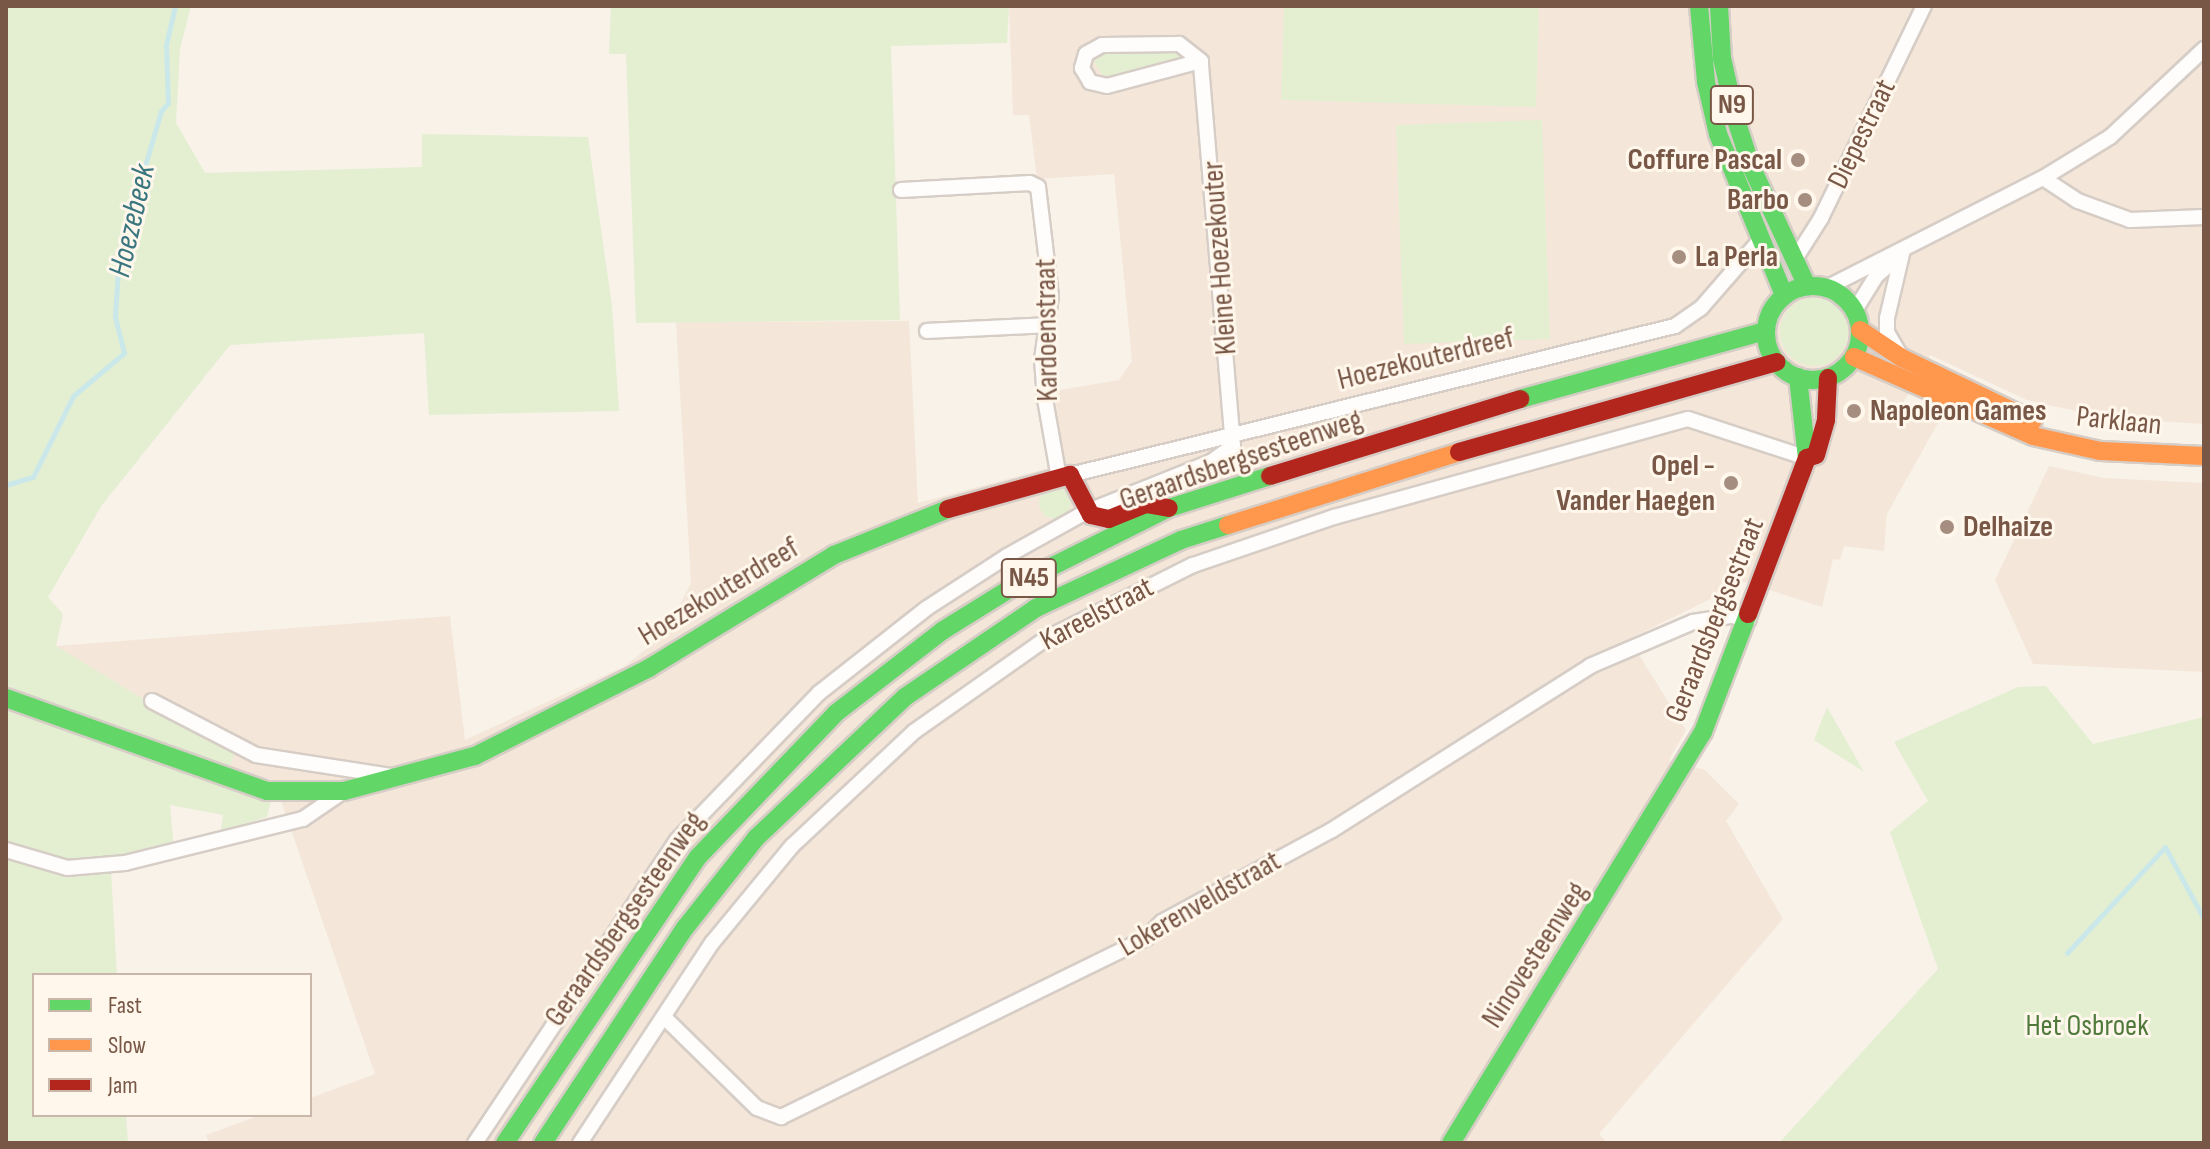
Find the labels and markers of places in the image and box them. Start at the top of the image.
place label: Coffure Pascal [1628,142,1782,178]
marker: Coffure Pascal [1789,151,1807,169]
place label: Barbo [1727,182,1789,218]
marker: Barbo [1796,191,1814,209]
place label: La Perla [1695,239,1778,275]
marker: La Perla [1670,248,1688,266]
place label: Napoleon Games [1870,393,2046,429]
marker: Napoleon Games [1845,402,1863,420]
place label: Opel - Vander Haegen [1556,448,1715,518]
marker: Opel - Vander Haegen [1722,474,1740,492]
place label: Delhaize [1963,509,2053,545]
marker: Delhaize [1938,518,1956,536]

